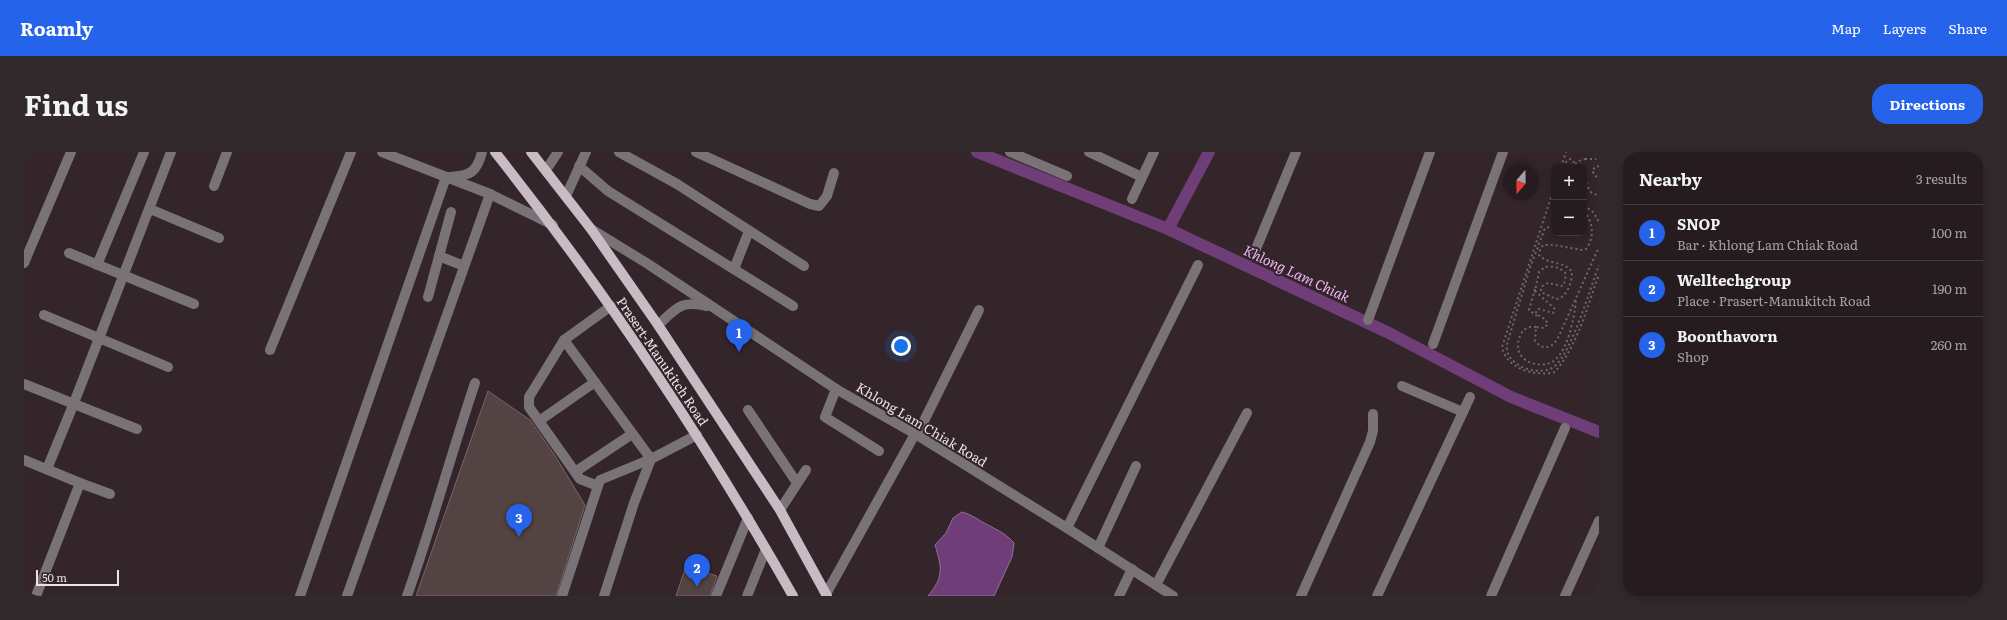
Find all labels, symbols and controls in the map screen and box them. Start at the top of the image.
text: Roamly [20,14,93,42]
text: Map [1831,18,1861,38]
text: Layers [1883,18,1926,38]
text: Share [1948,18,1987,38]
text: Find us [24,83,128,125]
button: Directions [1872,84,1983,124]
north arrow [1503,164,1539,200]
map controls [1551,164,1587,236]
button: + [1551,164,1587,200]
text: Nearby [1639,166,1702,191]
text: 3 results [1916,169,1967,188]
button: − [1551,200,1587,236]
text: SNOP [1677,212,1720,235]
text: 1 [1649,223,1655,242]
text: 100 m [1931,223,1967,242]
text: Bar · Khlong Lam Chiak Road [1677,235,1858,254]
water label: Khlong Lam Chiak [1241,240,1354,307]
text: Welltechgroup [1677,268,1791,291]
text: 2 [1649,279,1655,298]
text: 190 m [1932,279,1967,298]
text: Place · Prasert-Manukitch Road [1677,291,1871,310]
street label: Prasert-Manukitch Road [613,293,713,429]
pin: 1 [726,319,752,352]
text: Boonthavorn [1677,324,1778,347]
text: 3 [1648,335,1656,354]
text: 260 m [1931,335,1967,354]
your location [891,336,911,356]
text: Shop [1677,347,1709,366]
street label: Khlong Lam Chiak Road [853,377,991,471]
pin: 3 [506,504,532,537]
pin: 2 [684,554,710,587]
scale bar [36,568,119,587]
text: 50 m [42,569,67,585]

